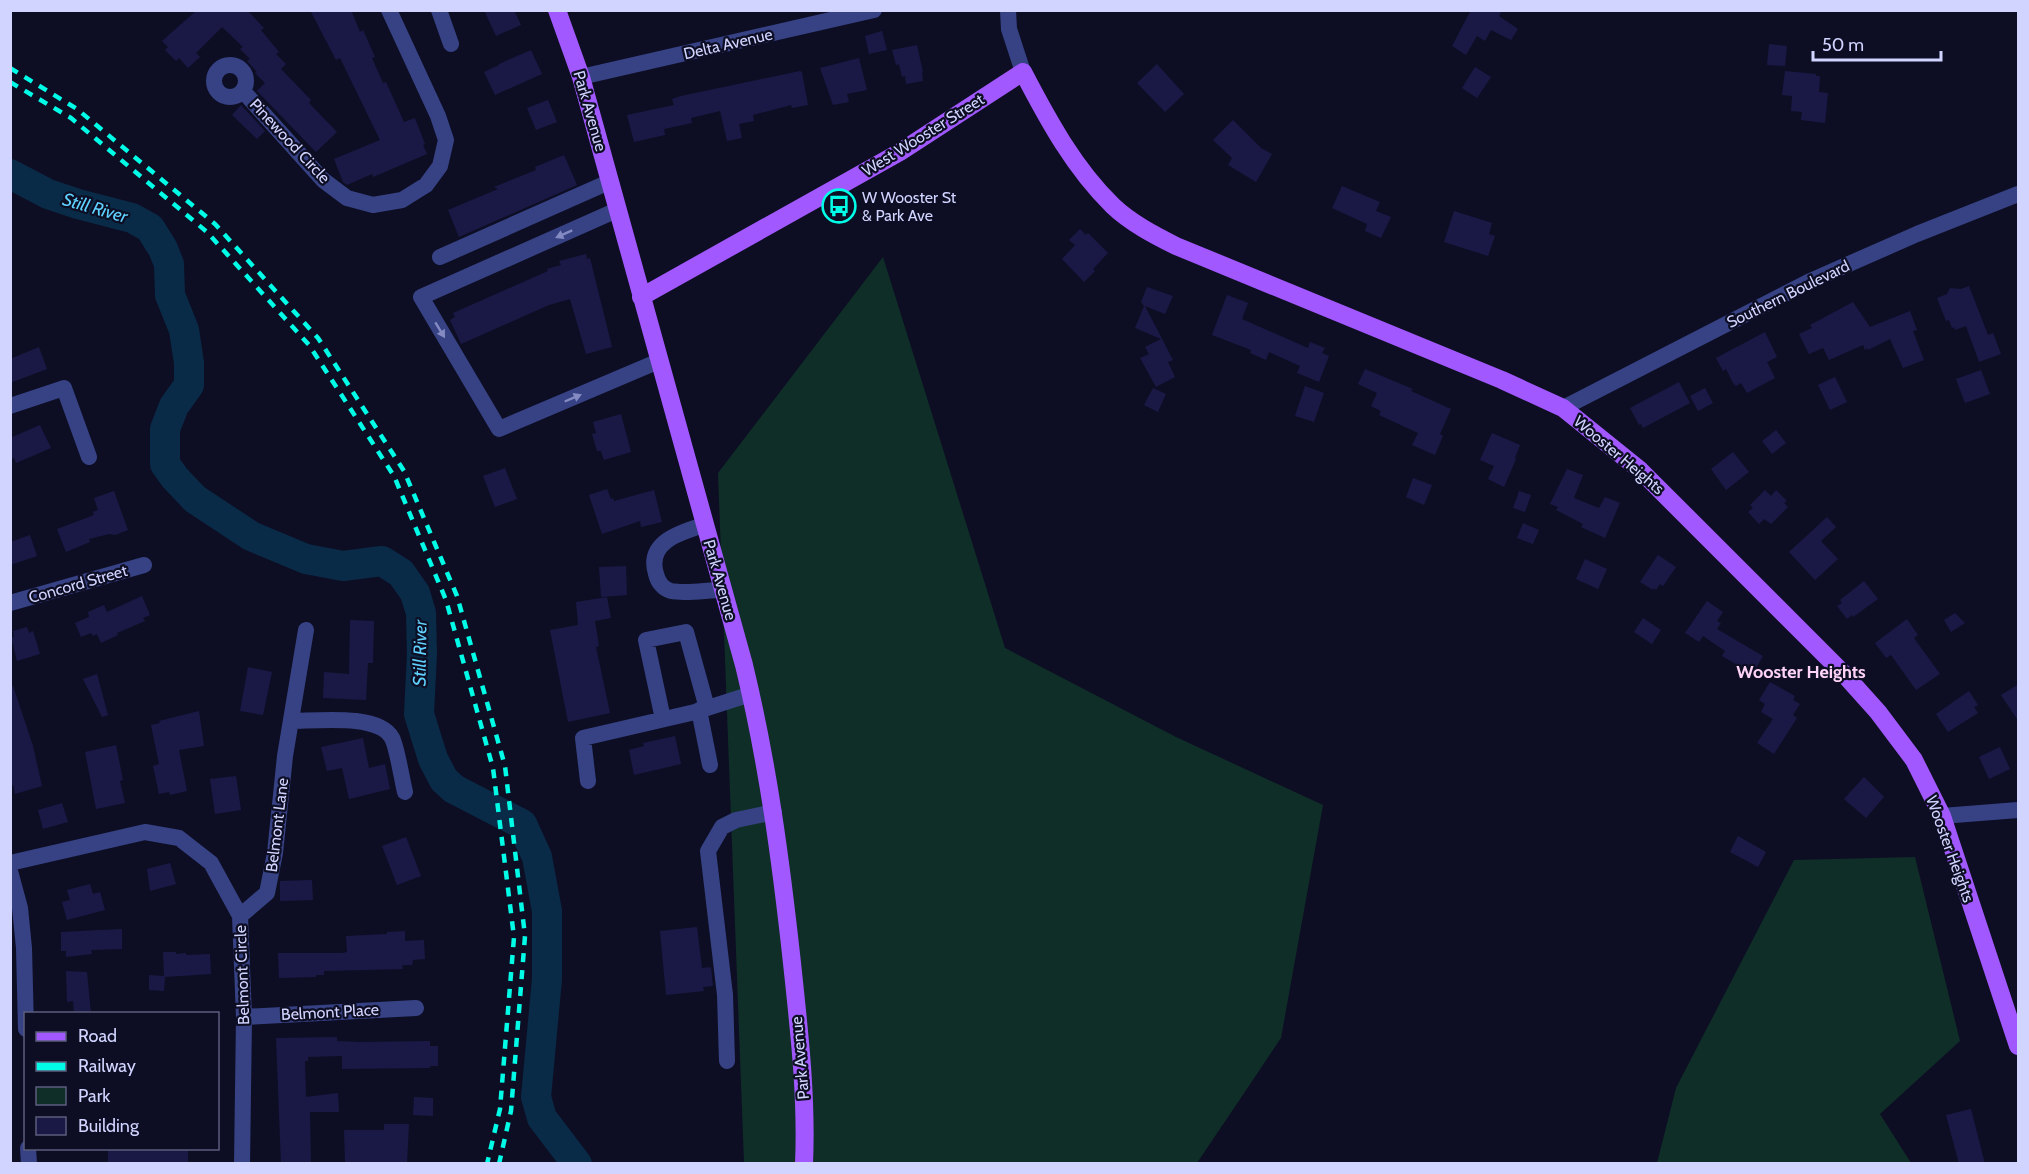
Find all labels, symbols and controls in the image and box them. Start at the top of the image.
scale bar [1813,24,1940,62]
street label: Delta Avenue [682,25,774,63]
text: 50 m [1822,34,1864,56]
street label: Park Avenue [569,68,611,154]
street label: West Wooster Street [858,89,988,180]
street label: Pinewood Circle [246,95,334,187]
water label: Still River [60,188,131,228]
bus stop icon: W Wooster St & Park Ave [821,188,857,224]
place label: W Wooster St & Park Ave [862,188,957,225]
one-way arrow [554,229,572,239]
street label: Southern Boulevard [1724,256,1852,332]
one-way arrow [435,322,446,338]
one-way arrow [564,393,581,402]
street label: Wooster Heights [1570,412,1668,499]
street label: Park Avenue [699,537,741,623]
street label: Concord Street [26,561,130,607]
water label: Still River [408,618,432,686]
district label: Wooster Heights [1736,661,1866,683]
street label: Belmont Lane [262,777,292,873]
street label: Wooster Heights [1922,793,1978,905]
street label: Belmont Circle [231,925,253,1025]
street label: Belmont Place [281,1000,379,1024]
legend [24,1012,219,1150]
street label: Park Avenue [787,1016,813,1100]
text: Road [78,1025,117,1047]
text: Railway [78,1055,136,1077]
text: Park [78,1085,111,1107]
text: Building [78,1115,140,1137]

